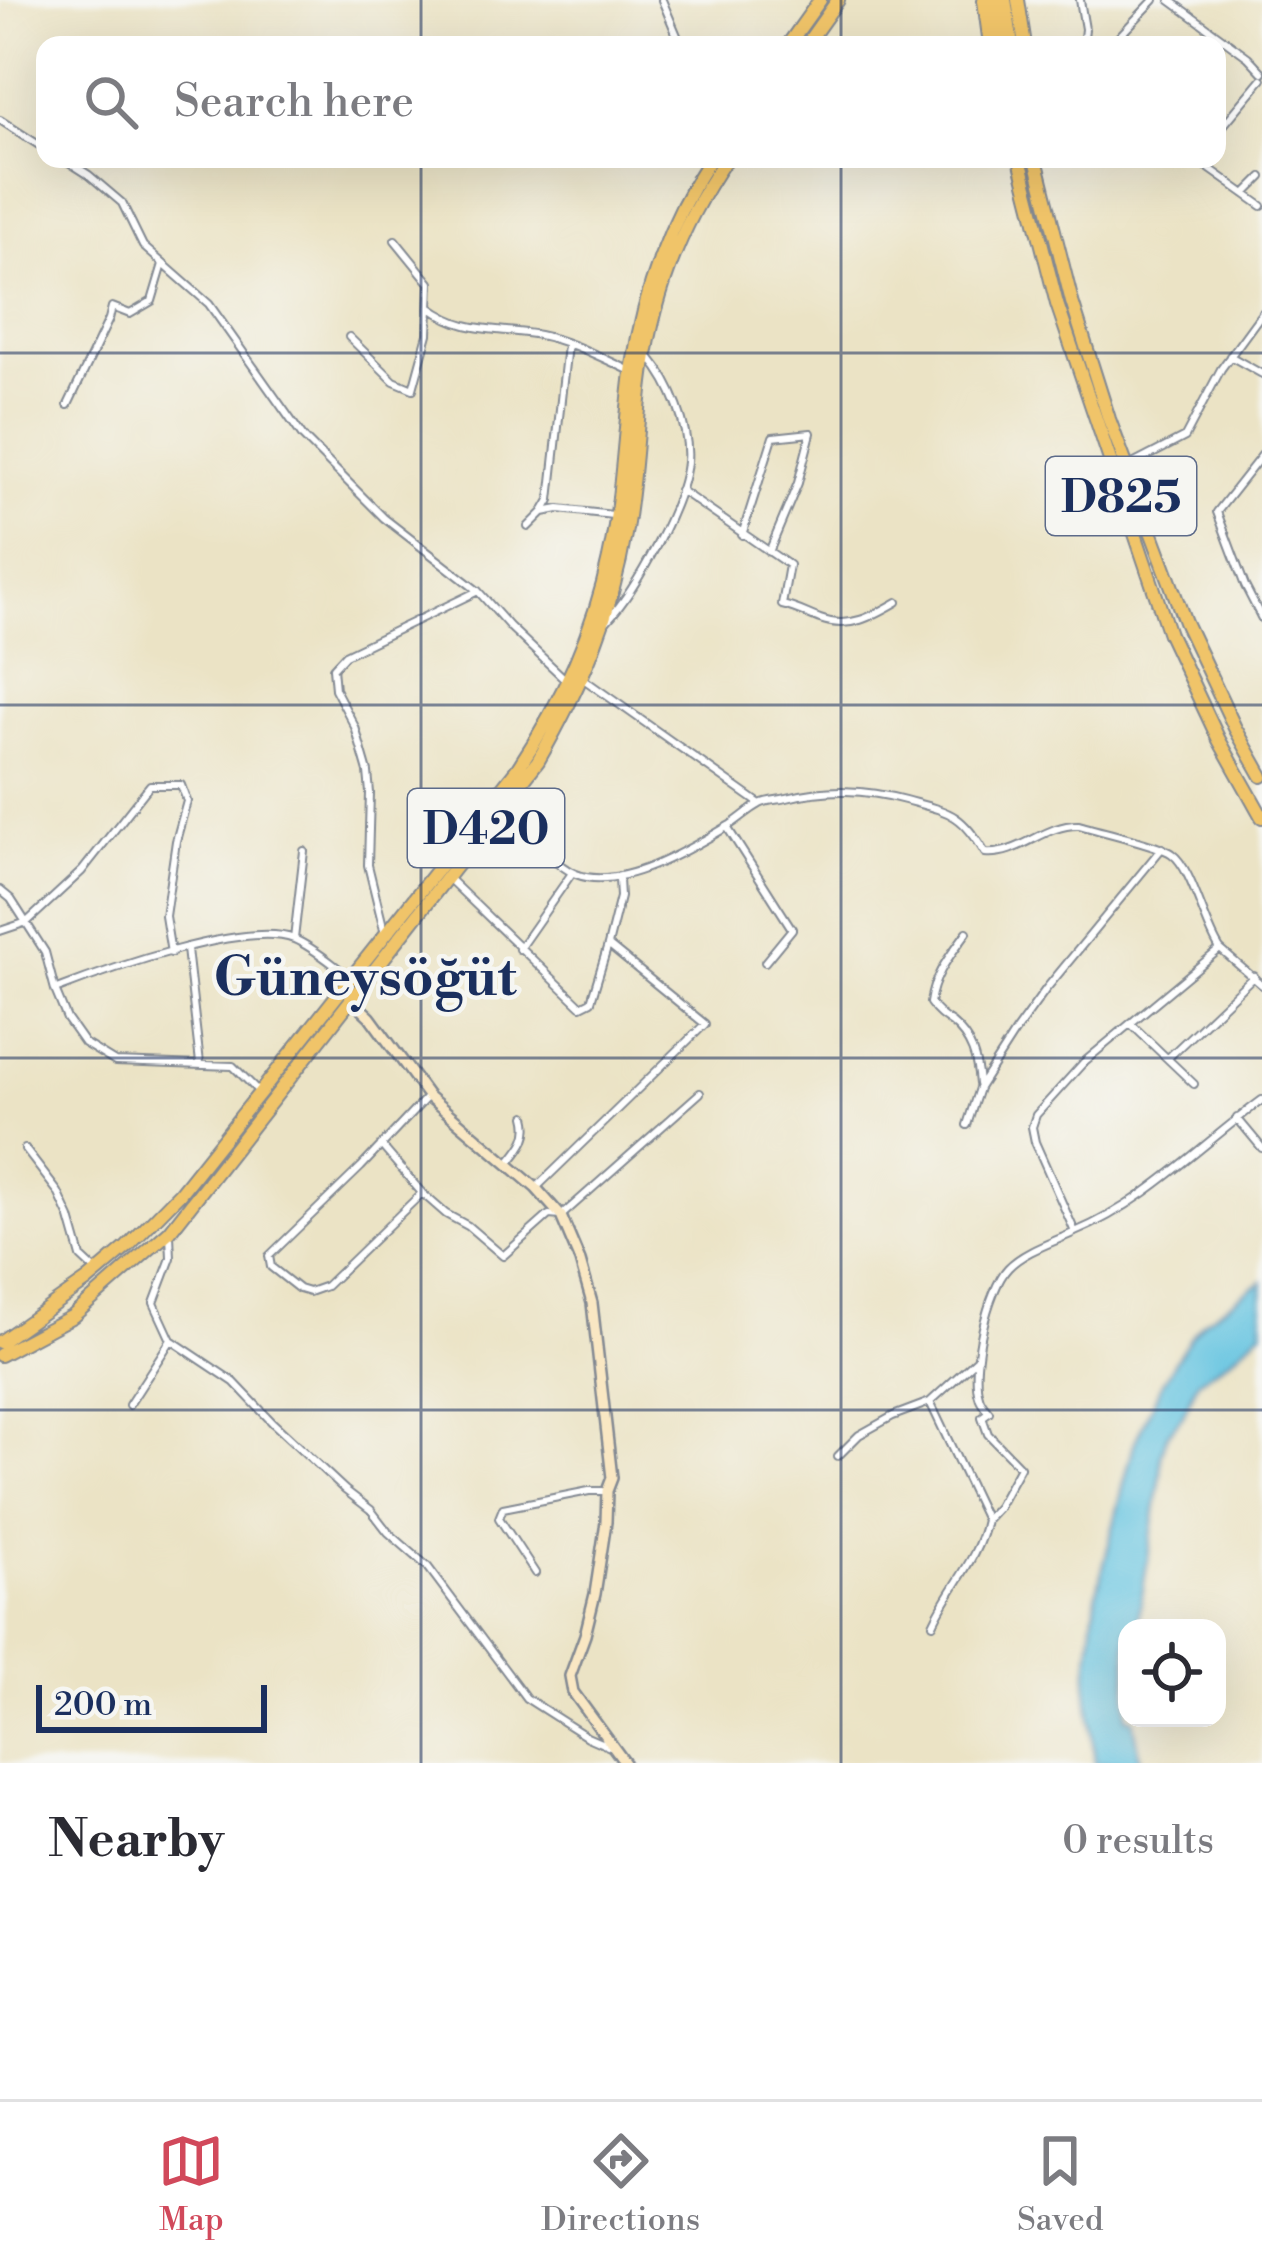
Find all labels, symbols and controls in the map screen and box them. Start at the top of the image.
search box [36,36,1226,168]
icon: search [78,69,144,135]
text: Search here [174,74,414,131]
road number: D825 [1046,457,1196,535]
road number: D420 [408,789,564,867]
district label: Güneysöğüt [213,945,517,1013]
map controls [1118,1619,1226,1727]
button: locate [1118,1619,1226,1727]
scale bar [36,1679,267,1732]
text: 200 m [54,1685,152,1726]
text: Nearby [48,1809,224,1873]
text: 0 results [1062,1817,1214,1866]
tab: Map [158,2128,224,2241]
tab: Directions [541,2128,700,2241]
tab: Saved [1017,2128,1104,2241]

